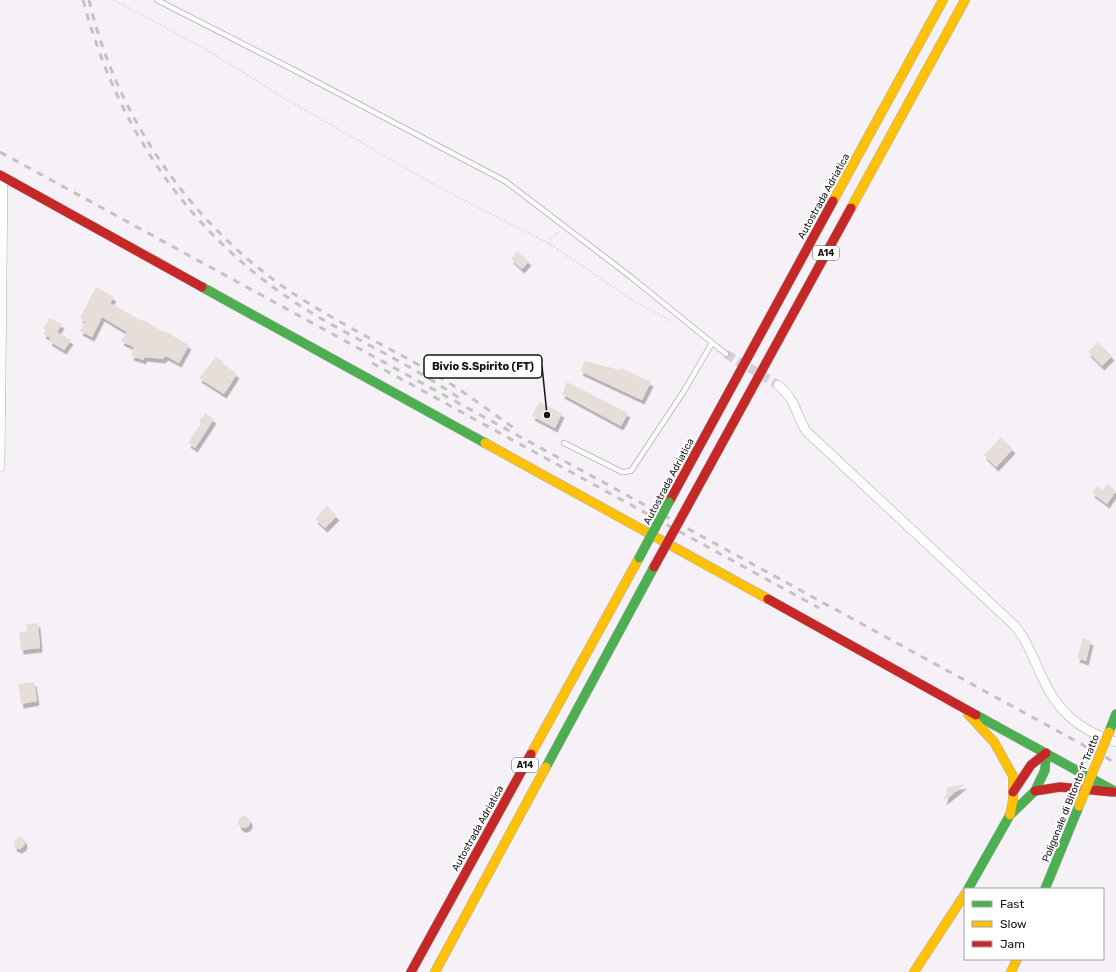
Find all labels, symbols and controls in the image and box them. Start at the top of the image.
street label: Autostrada Adriatica [795,152,852,241]
road number: A14 [813,246,839,260]
callout: Bivio S.Spirito (FT) [424,355,542,378]
text: Bivio S.Spirito (FT) [432,360,534,373]
street label: Autostrada Adriatica [641,436,697,527]
street label: Poligonale di Bitonto 1° Tratto [1040,733,1102,864]
road number: A14 [512,758,538,772]
street label: Autostrada Adriatica [449,784,506,873]
legend [964,888,1104,960]
text: Fast [1000,897,1024,911]
text: Slow [1000,917,1027,931]
text: Jam [1000,937,1025,951]

